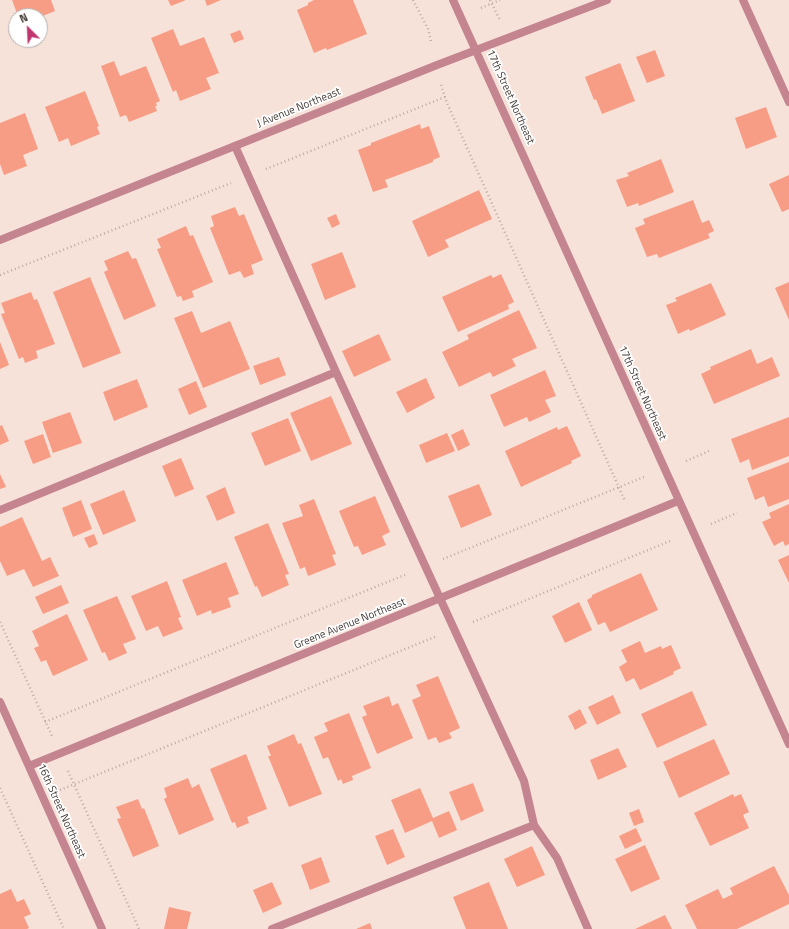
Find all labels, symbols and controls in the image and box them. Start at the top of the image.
north arrow [8,8,48,48]
text: N [17,9,30,27]
street label: 17th Street Northeast [483,48,537,146]
street label: J Avenue Northeast [255,85,343,131]
street label: 17th Street Northeast [615,344,669,442]
street label: Greene Avenue Northeast [292,596,408,652]
street label: 16th Street Northeast [34,762,88,860]

